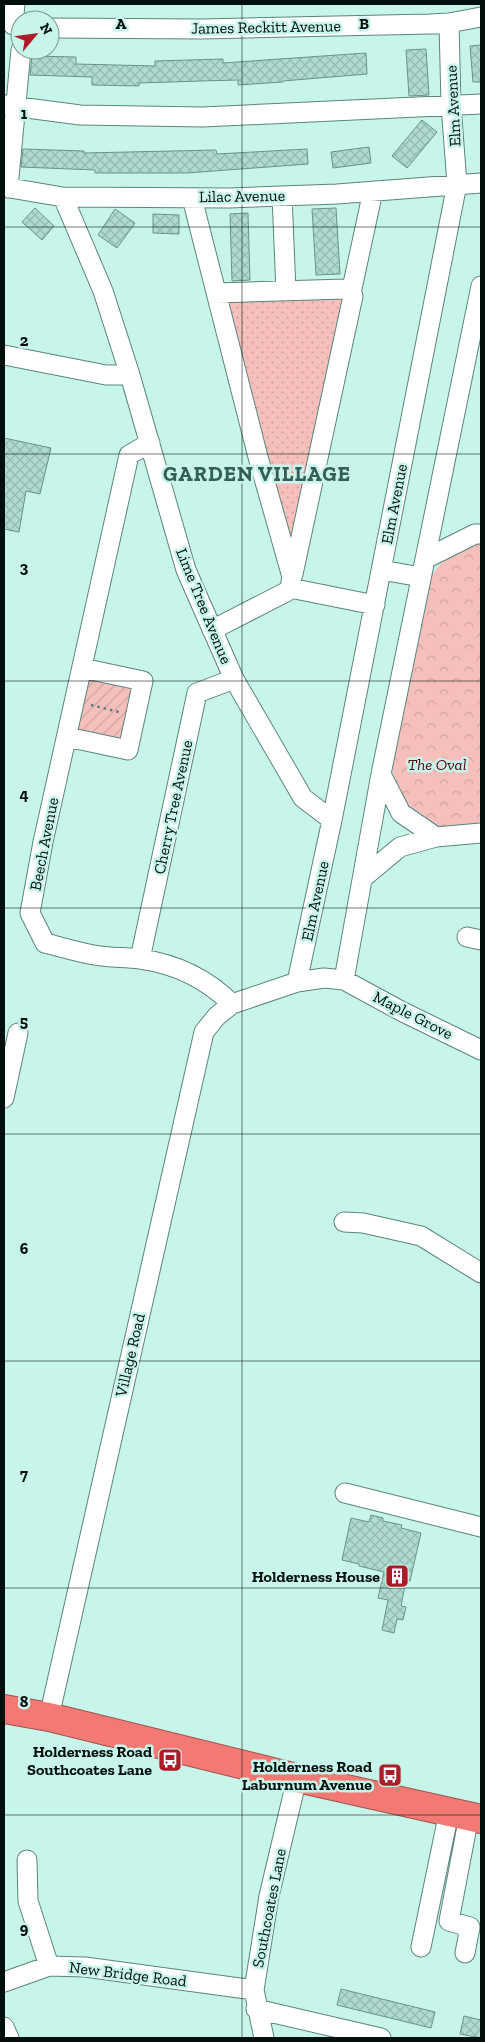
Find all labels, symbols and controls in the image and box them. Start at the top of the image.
north arrow [10,10,60,60]
text: A [116,14,127,33]
text: B [359,14,369,33]
street label: James Reckitt Avenue [191,16,341,38]
text: N [36,20,56,38]
street label: Elm Avenue [441,65,465,147]
text: 1 [21,104,28,123]
street label: Lilac Avenue [199,186,285,206]
text: 2 [20,331,29,350]
district label: GARDEN VILLAGE [163,461,351,486]
street label: Elm Avenue [377,462,411,546]
street label: Lime Tree Avenue [172,545,236,667]
text: 3 [20,558,29,577]
street label: Cherry Tree Avenue [149,738,197,876]
park label: The Oval [407,755,467,774]
text: 4 [19,785,29,804]
street label: Beech Avenue [26,796,62,892]
street label: Elm Avenue [297,859,333,943]
street label: Maple Grove [370,987,456,1043]
text: 5 [20,1012,28,1031]
text: 6 [20,1239,29,1258]
street label: Village Road [111,1311,149,1400]
text: 7 [20,1465,28,1484]
building icon: Holderness House [384,1563,410,1589]
place label: Holderness House [252,1567,380,1586]
text: 8 [20,1692,29,1711]
place label: Holderness Road Southcoates Lane [27,1742,152,1779]
bus stop icon: Holderness Road Southcoates Lane [157,1747,183,1773]
place label: Holderness Road Laburnum Avenue [242,1757,372,1794]
bus stop icon: Holderness Road Laburnum Avenue [377,1762,403,1788]
street label: Southcoates Lane [248,1847,290,1969]
text: 9 [20,1919,29,1938]
street label: New Bridge Road [68,1957,188,1991]

